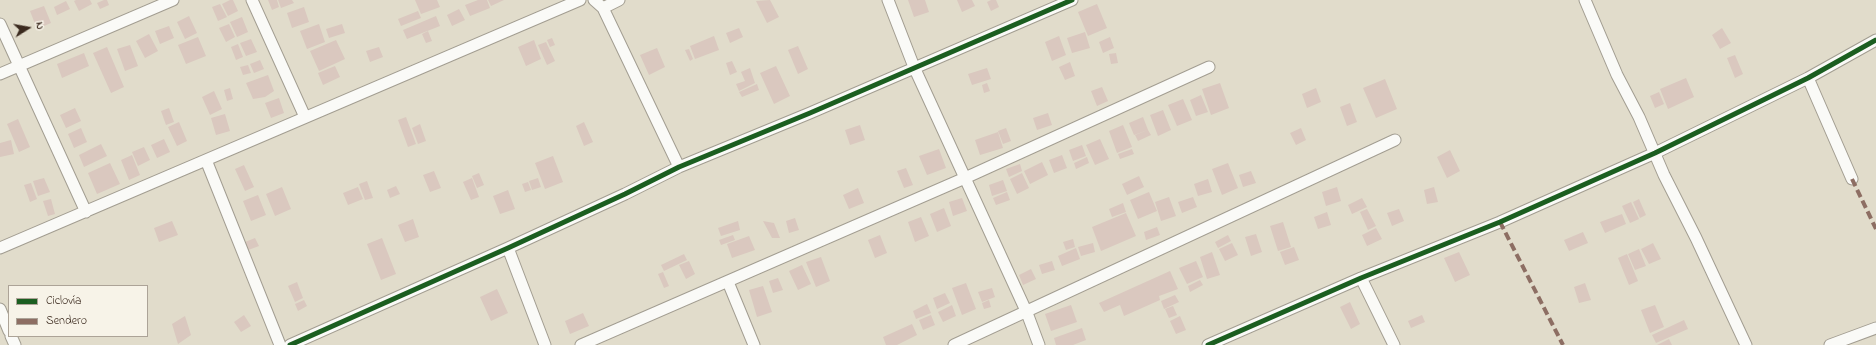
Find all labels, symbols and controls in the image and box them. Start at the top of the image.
north arrow [8,8,48,48]
text: N [31,21,48,31]
legend [8,285,148,337]
text: Ciclovía [46,292,82,310]
text: Sendero [46,312,87,330]

